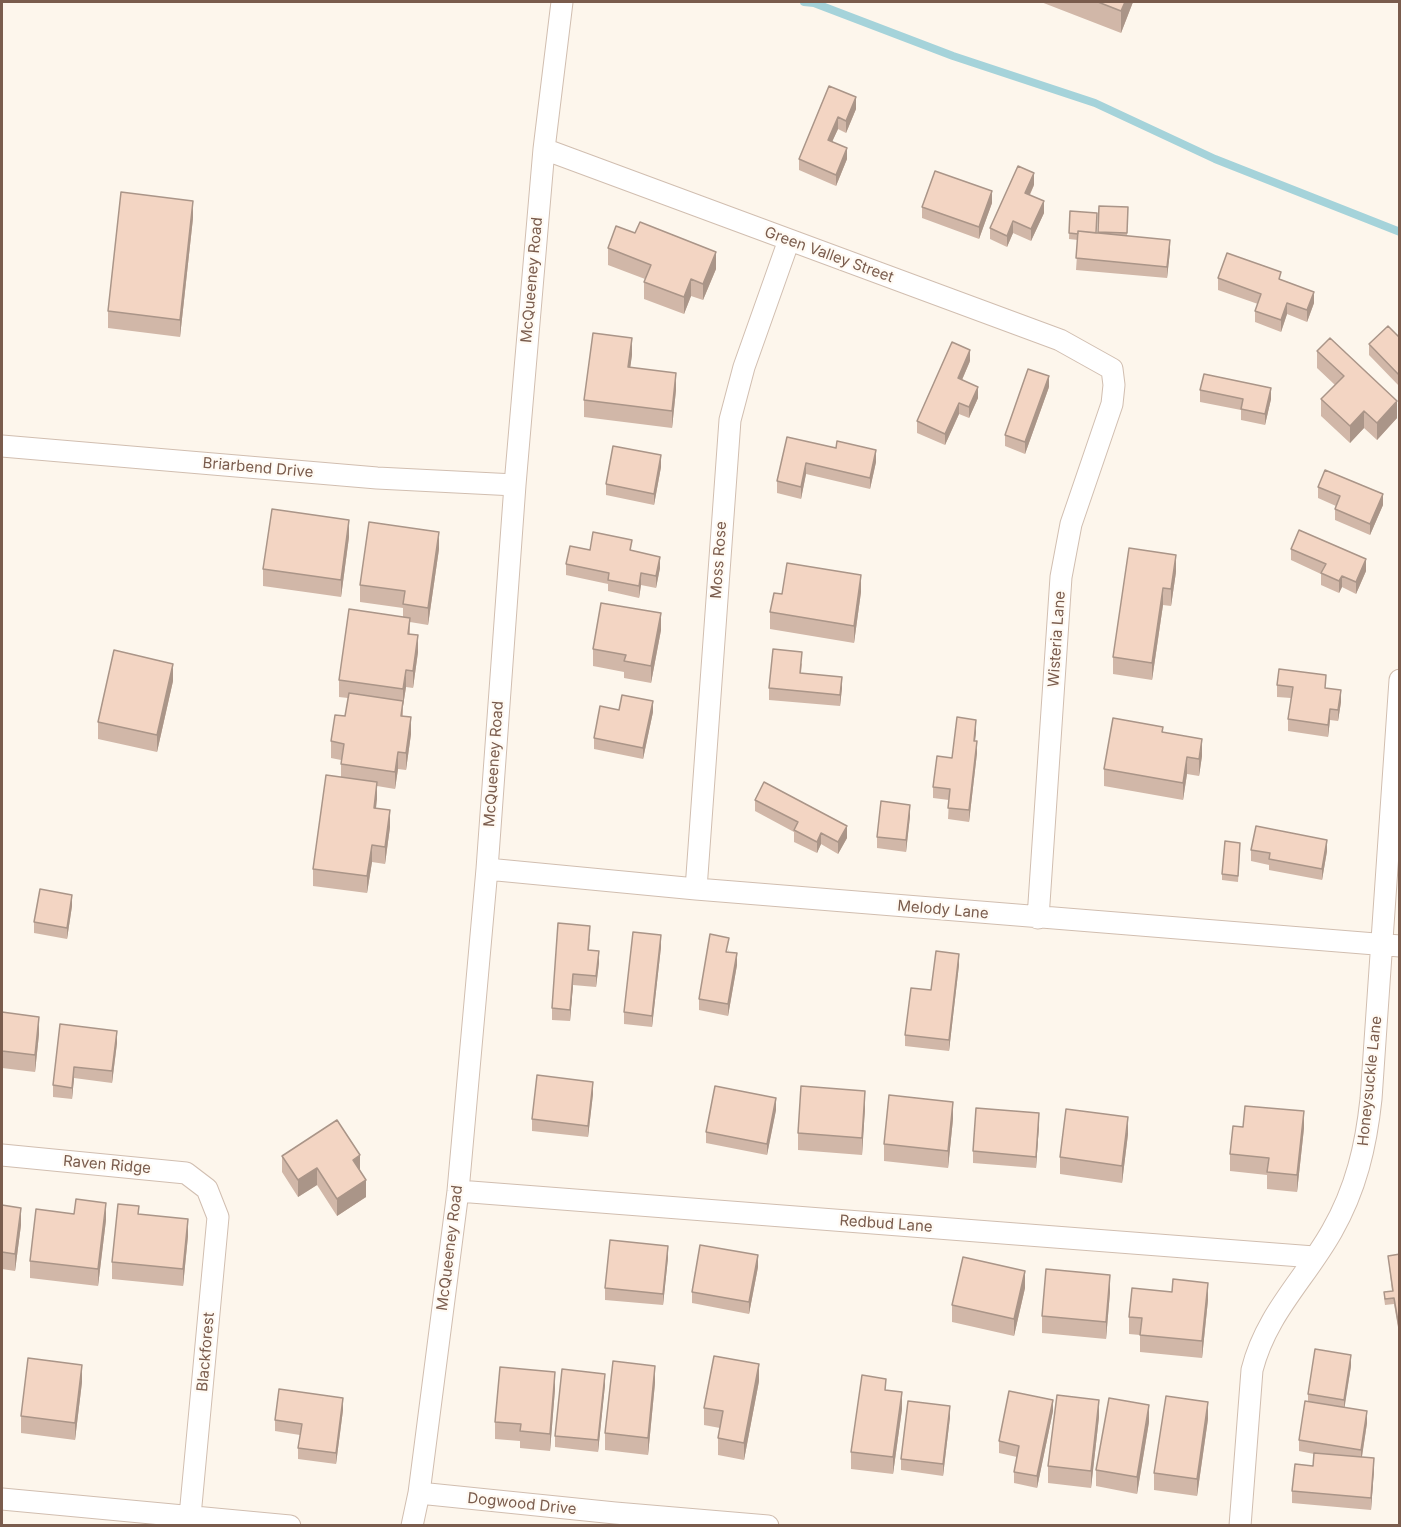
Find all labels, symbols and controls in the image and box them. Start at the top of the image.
street label: McQueeney Road [518,216,546,344]
street label: Green Valley Street [762,223,896,287]
street label: Briarbend Drive [202,454,314,482]
street label: Moss Rose [707,521,731,599]
street label: Wisteria Lane [1045,590,1069,688]
street label: McQueeney Road [481,700,507,828]
street label: Melody Lane [897,897,989,923]
street label: Honeysuckle Lane [1354,1015,1386,1147]
street label: Raven Ridge [62,1152,152,1178]
street label: McQueeney Road [433,1184,467,1312]
street label: Redbud Lane [839,1212,933,1236]
street label: Blackforest [194,1311,218,1393]
street label: Dogwood Drive [467,1489,577,1519]

